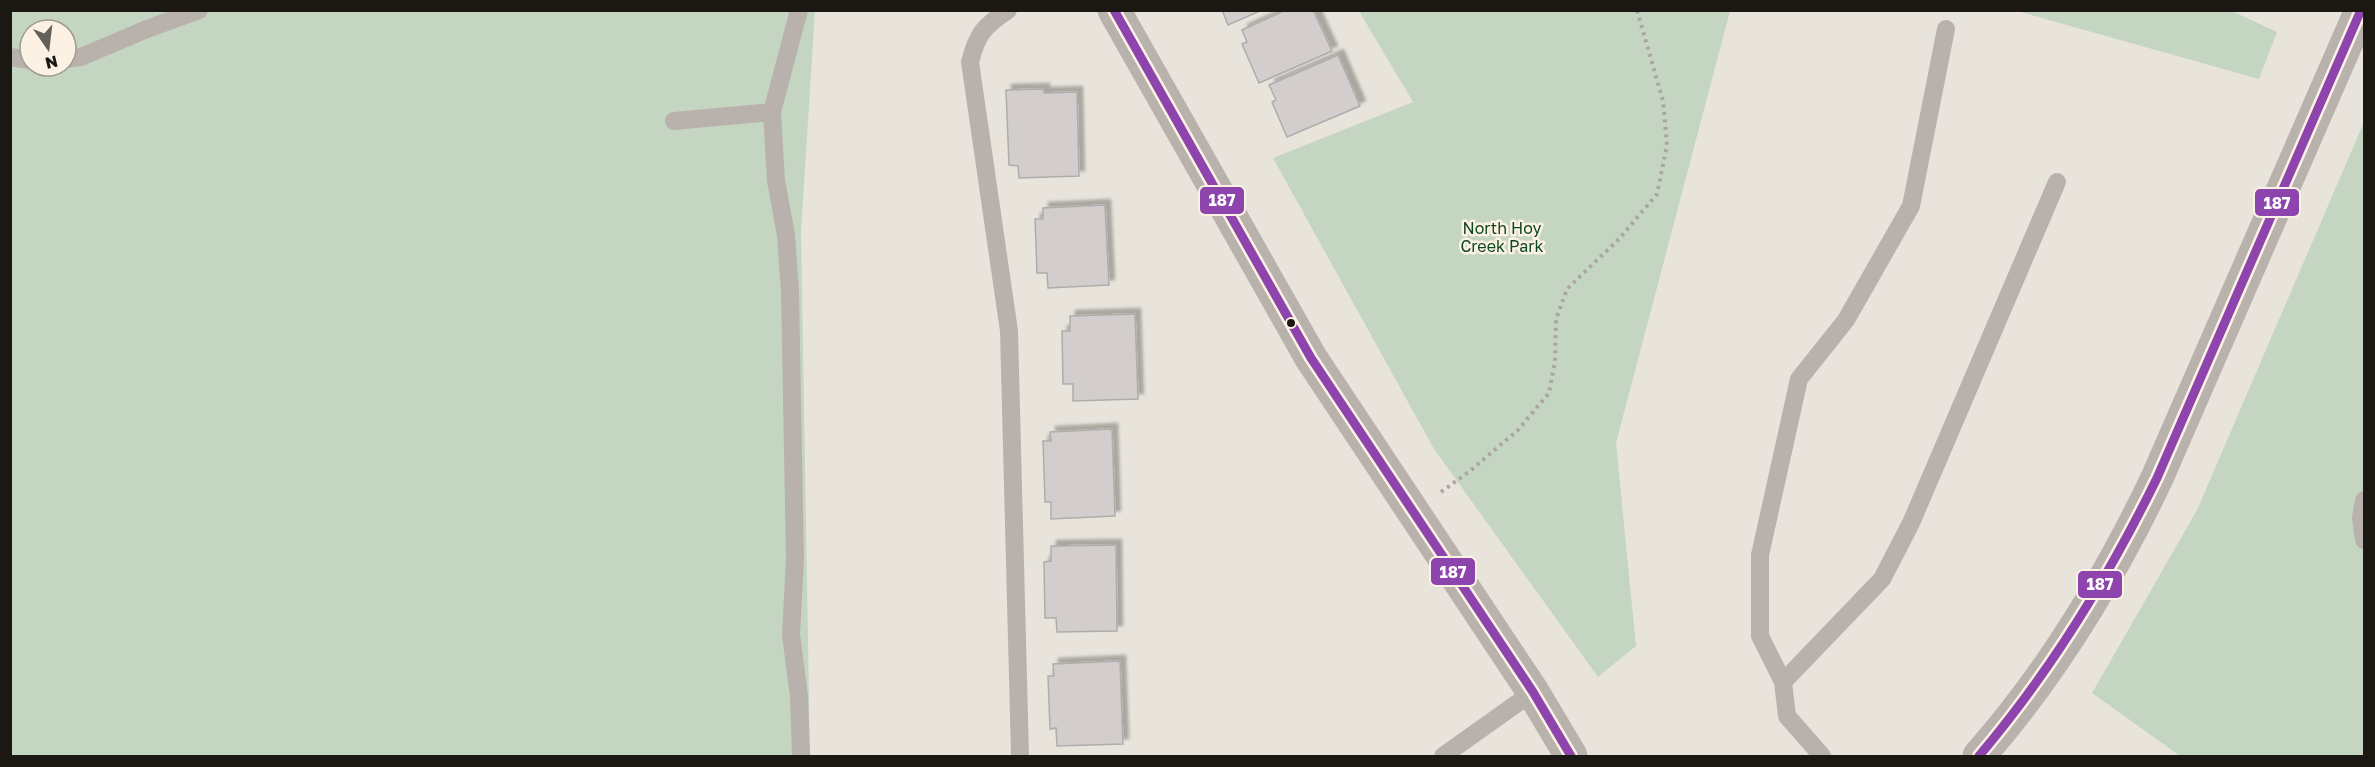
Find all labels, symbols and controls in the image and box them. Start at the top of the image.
north arrow [18,18,78,78]
text: N [43,51,60,74]
line badge: 187 [1199,186,1245,215]
line badge: 187 [2254,188,2300,217]
text: 187 [1208,190,1236,210]
text: 187 [2263,193,2291,213]
park label: North Hoy Creek Park [1460,218,1544,256]
unlabelled marker [1285,317,1297,329]
line badge: 187 [1430,557,1476,586]
text: 187 [1439,562,1467,582]
line badge: 187 [2077,570,2123,599]
text: 187 [2086,574,2114,594]

